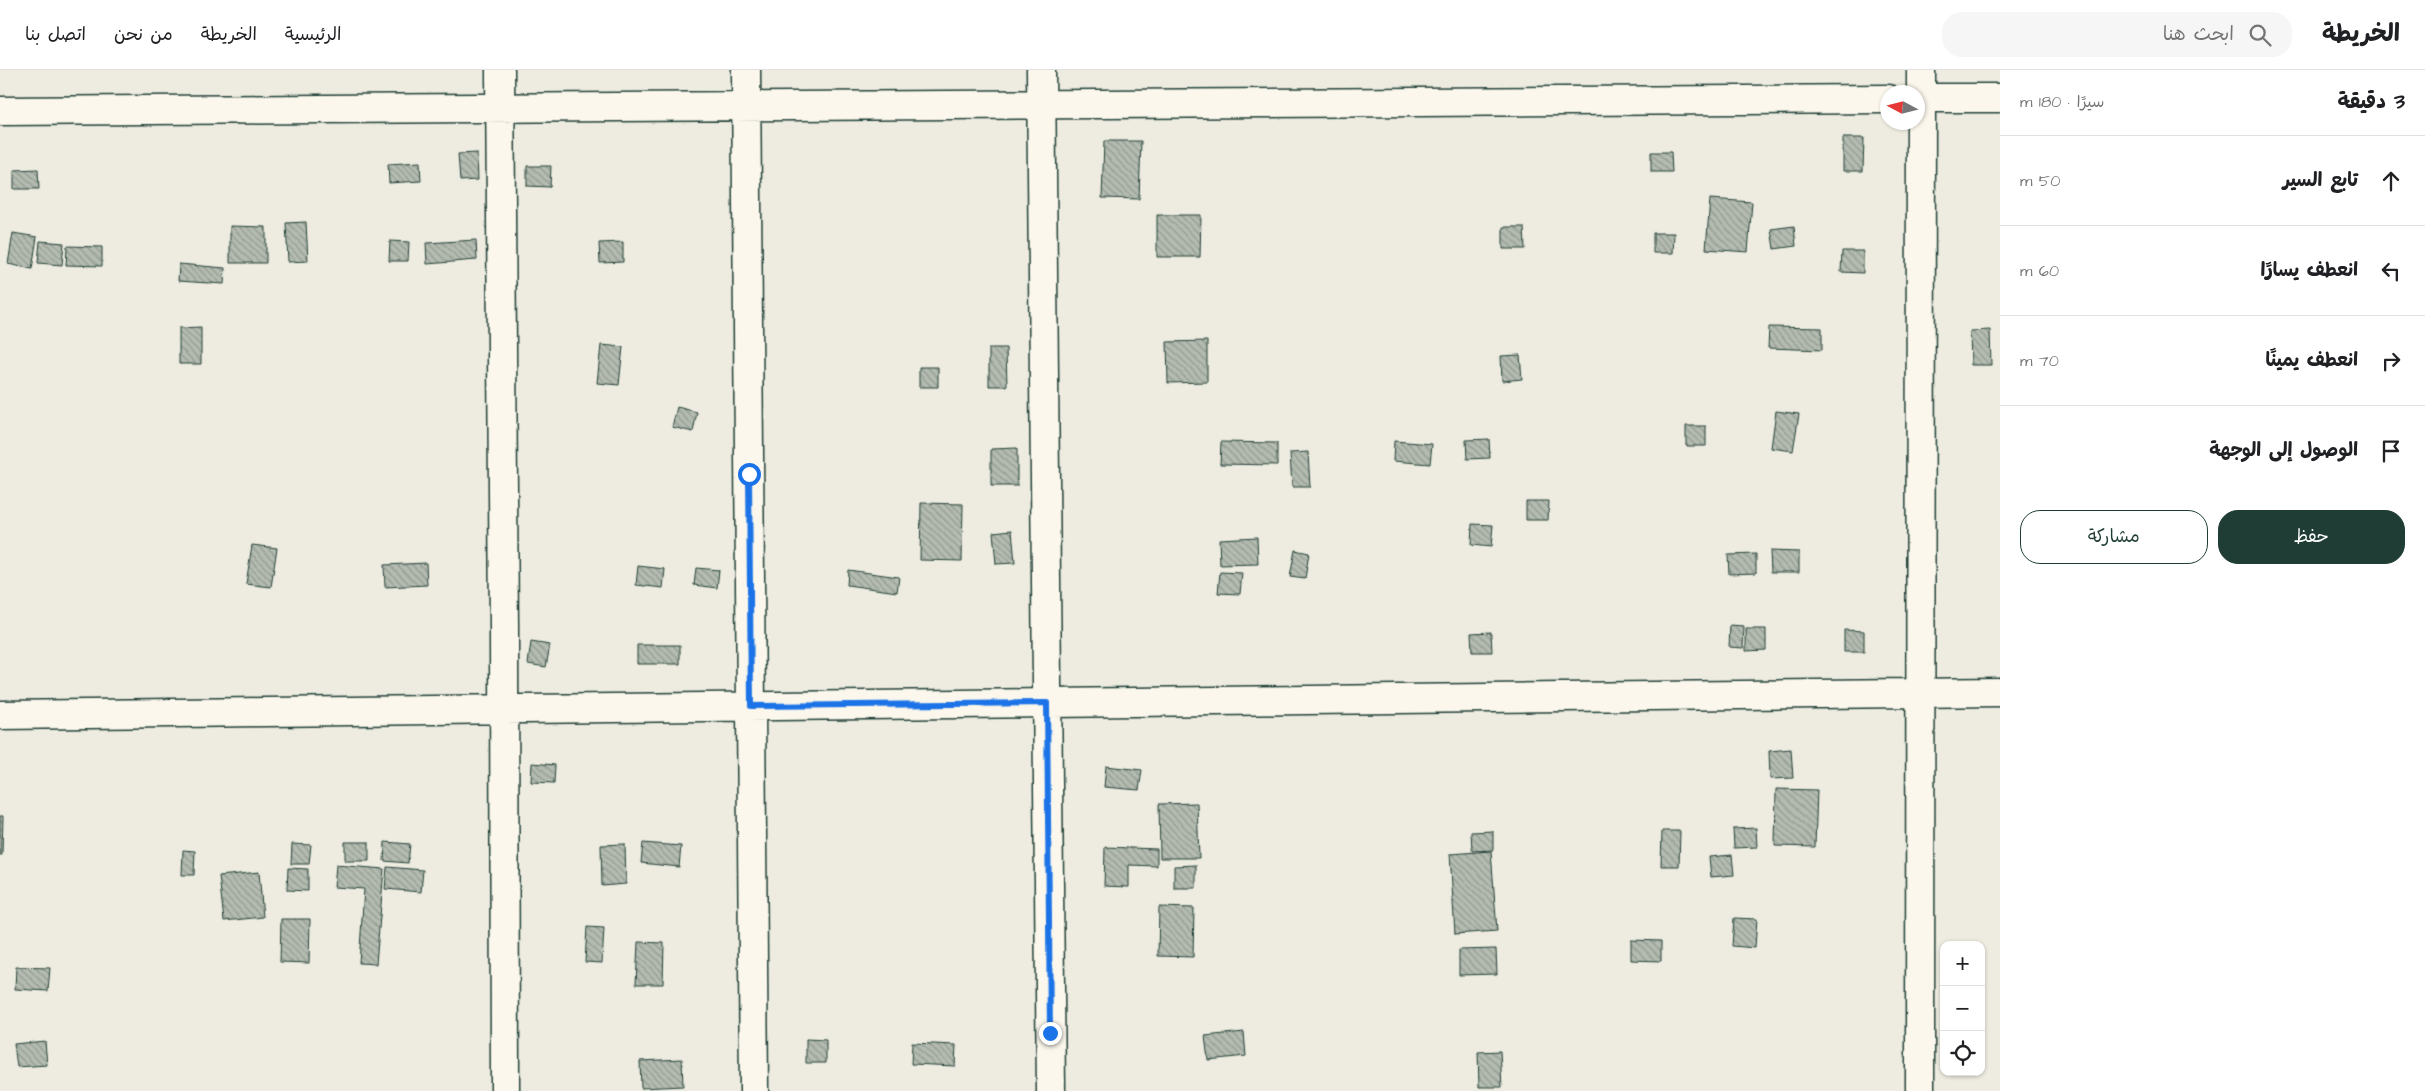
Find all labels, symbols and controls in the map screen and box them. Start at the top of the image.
search box [1942,12,2292,57]
text: الخريطة [2322,17,2400,51]
text: ابحث هنا [2163,21,2234,48]
icon: search [2246,21,2274,49]
text: اتصل بنا [25,22,86,47]
text: من نحن [114,22,173,47]
text: الخريطة [201,22,257,47]
text: الرئيسية [285,22,341,47]
north arrow [1880,85,1925,130]
text: 3 دقيقة [2337,87,2405,116]
text: سيرًا · 180 m [2020,91,2104,113]
text: تابع السير [2283,167,2358,194]
icon: ahead [2377,167,2405,195]
text: 50 m [2020,170,2060,192]
text: انعطف يسارًا [2261,257,2358,284]
icon: left [2377,257,2405,285]
text: 60 m [2020,260,2059,282]
text: انعطف يمينًا [2266,347,2358,374]
icon: right [2377,347,2405,375]
text: 70 m [2020,350,2059,372]
text: الوصول إلى الوجهة [2209,437,2358,464]
icon: arrive [2377,437,2405,465]
route start [738,463,761,486]
button: مشاركة [2020,510,2208,564]
button: حفظ [2218,510,2405,564]
map controls [1940,941,1985,1076]
button: + [1940,941,1985,986]
button: − [1940,986,1985,1031]
route end [1039,1022,1062,1045]
button: locate [1940,1031,1985,1076]

